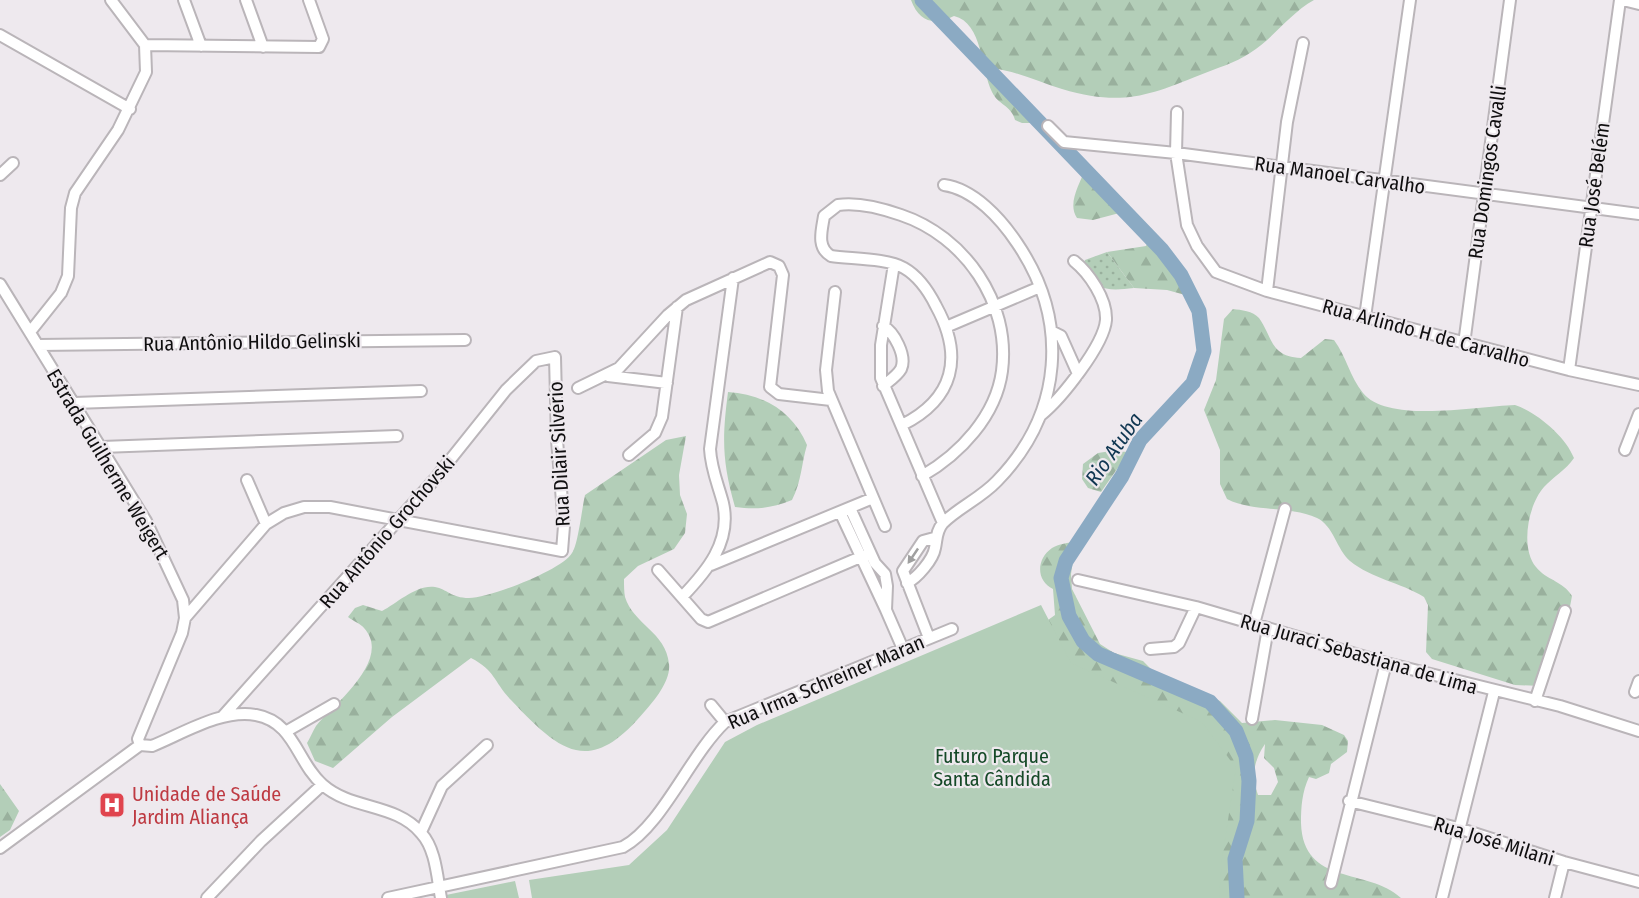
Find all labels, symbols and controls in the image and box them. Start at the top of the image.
street label: Rua Domingos Cavalli [1463,84,1511,260]
street label: Rua José Belém [1573,121,1615,249]
street label: Rua Manoel Carvalho [1253,151,1427,199]
street label: Rua Arlindo H de Carvalho [1320,294,1532,372]
street label: Rua Antônio Hildo Gelinski [143,328,361,356]
street label: Estrada Guilherme Weigert [42,365,175,564]
street label: Rua Dilair Silvério [543,381,575,527]
water label: Rio Atuba [1080,407,1148,491]
street label: Rua Antônio Grochovski [314,451,460,613]
one-way arrow [907,548,918,565]
street label: Rua Juraci Sebastiana de Lima [1238,609,1480,699]
street label: Rua Irma Schreiner Maran [724,630,928,734]
park label: Futuro Parque Santa Cândida [933,744,1051,791]
place label: Unidade de Saúde Jardim Aliança [132,782,281,829]
hospital icon: Unidade de Saúde Jardim Aliança [97,790,127,820]
street label: Rua José Milani [1431,811,1557,871]

